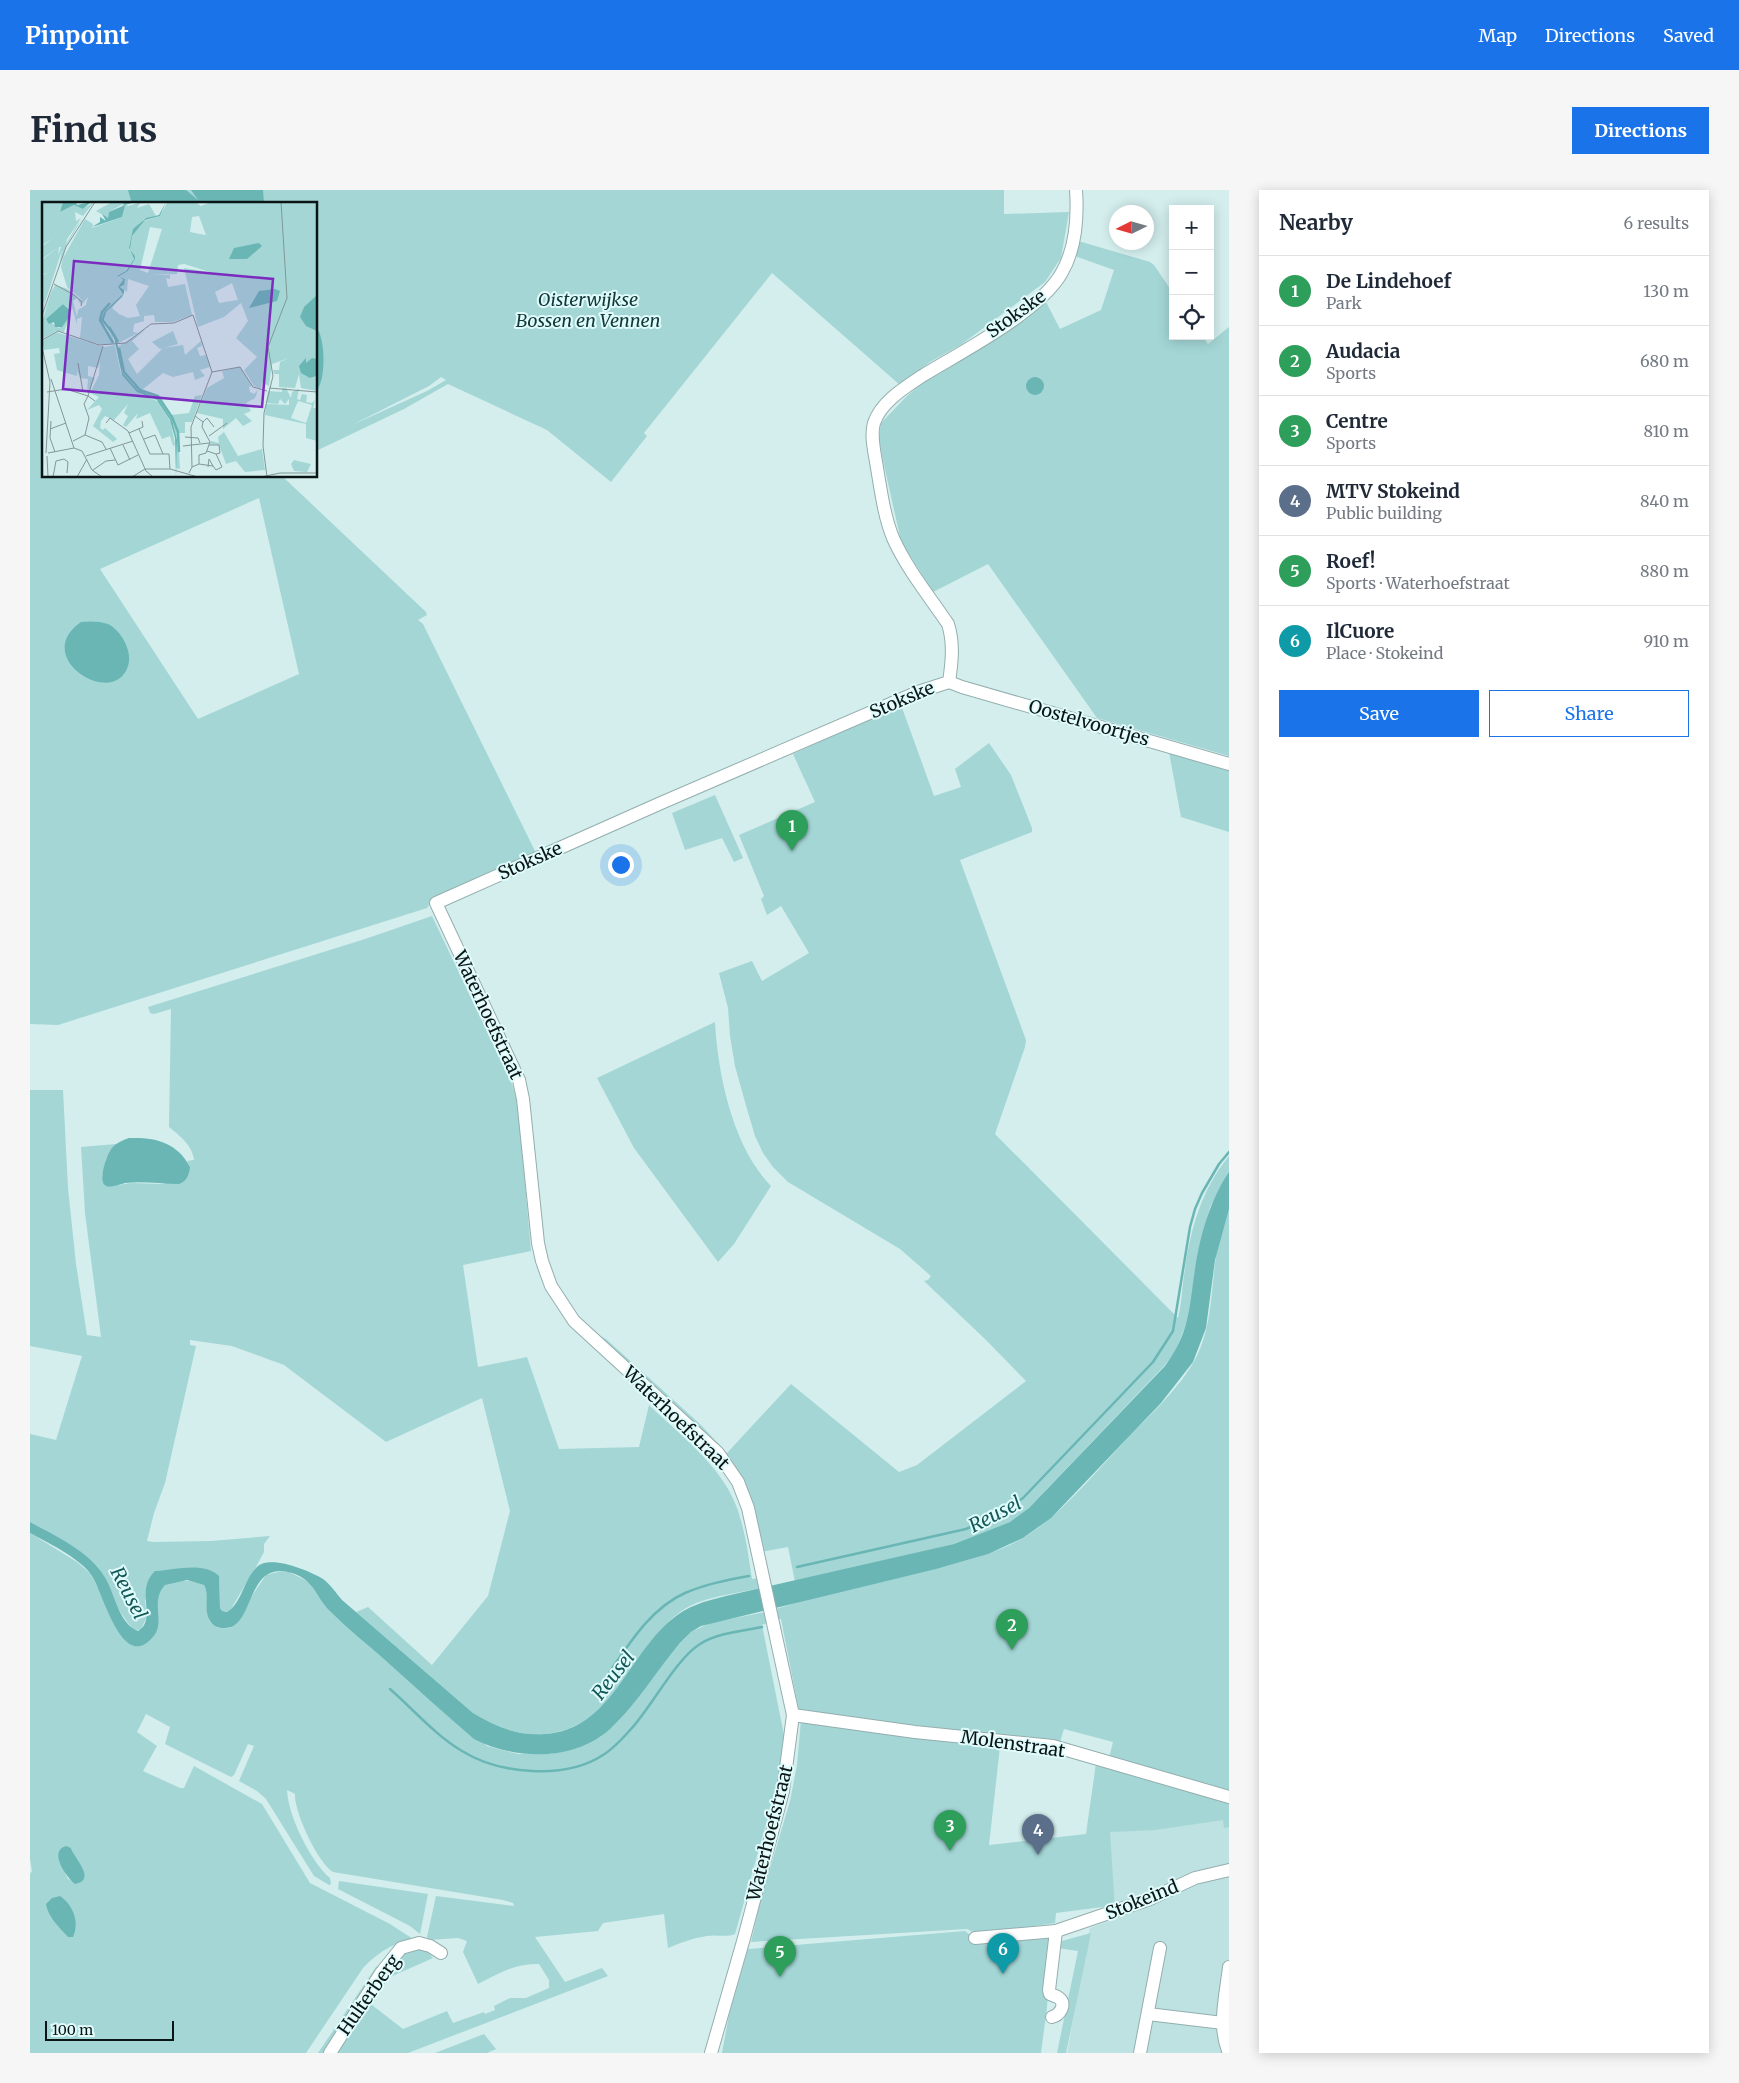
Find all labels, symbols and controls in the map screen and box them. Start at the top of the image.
text: Pinpoint [25,20,129,51]
text: Map [1479,24,1517,47]
text: Directions [1545,24,1635,47]
text: Saved [1663,24,1714,47]
button: Directions [1572,107,1709,154]
text: Find us [30,108,157,152]
inset map [42,202,318,478]
north arrow [1109,205,1154,250]
map controls [1169,205,1214,340]
button: + [1169,205,1214,250]
text: Nearby [1279,209,1353,236]
text: 6 results [1624,213,1689,233]
button: − [1169,250,1214,295]
text: De Lindehoef [1326,269,1451,293]
text: 1 [1291,281,1299,301]
text: 130 m [1643,281,1689,301]
street label: Stokske [981,284,1050,343]
park label: Oisterwijkse Bossen en Vennen [516,288,660,332]
text: Park [1326,293,1362,313]
button: locate [1169,295,1214,340]
text: Audacia [1326,339,1400,363]
text: 2 [1290,351,1300,371]
text: 680 m [1640,351,1689,371]
text: Sports [1326,363,1376,383]
text: Centre [1326,409,1388,433]
text: 3 [1290,421,1300,441]
text: 810 m [1643,421,1689,441]
text: Sports [1326,433,1376,453]
text: MTV Stokeind [1326,479,1460,503]
text: 4 [1290,491,1300,511]
text: 840 m [1640,491,1689,511]
text: Public building [1326,503,1442,523]
text: Roef! [1326,549,1375,573]
text: 5 [1290,561,1300,581]
text: 880 m [1640,561,1689,581]
text: Sports · Waterhoefstraat [1326,573,1510,593]
text: IlCuore [1326,619,1394,643]
text: 6 [1290,631,1300,651]
text: 910 m [1643,631,1689,651]
text: Place · Stokeind [1326,643,1443,663]
street label: Stokske [866,676,938,723]
button: Save [1279,690,1479,737]
button: Share [1489,690,1689,737]
street label: Oostelvoortjes [1026,694,1152,751]
pin: 1 [776,810,808,851]
street label: Stokske [494,836,565,885]
your location [608,852,634,878]
street label: Waterhoefstraat [448,946,528,1083]
street label: Waterhoefstraat [617,1360,735,1474]
water label: Reusel [965,1491,1025,1537]
water label: Reusel [106,1563,152,1623]
pin: 2 [996,1609,1028,1650]
water label: Reusel [586,1646,640,1704]
street label: Molenstraat [959,1725,1067,1762]
street label: Waterhoefstraat [741,1762,798,1904]
pin: 3 [934,1810,966,1851]
pin: 4 [1022,1814,1054,1855]
street label: Stokeind [1102,1874,1182,1925]
pin: 6 [987,1933,1019,1974]
pin: 5 [764,1936,796,1977]
street label: Hulterberg [332,1950,405,2040]
scale bar [45,2018,174,2041]
text: 100 m [52,2021,93,2039]

